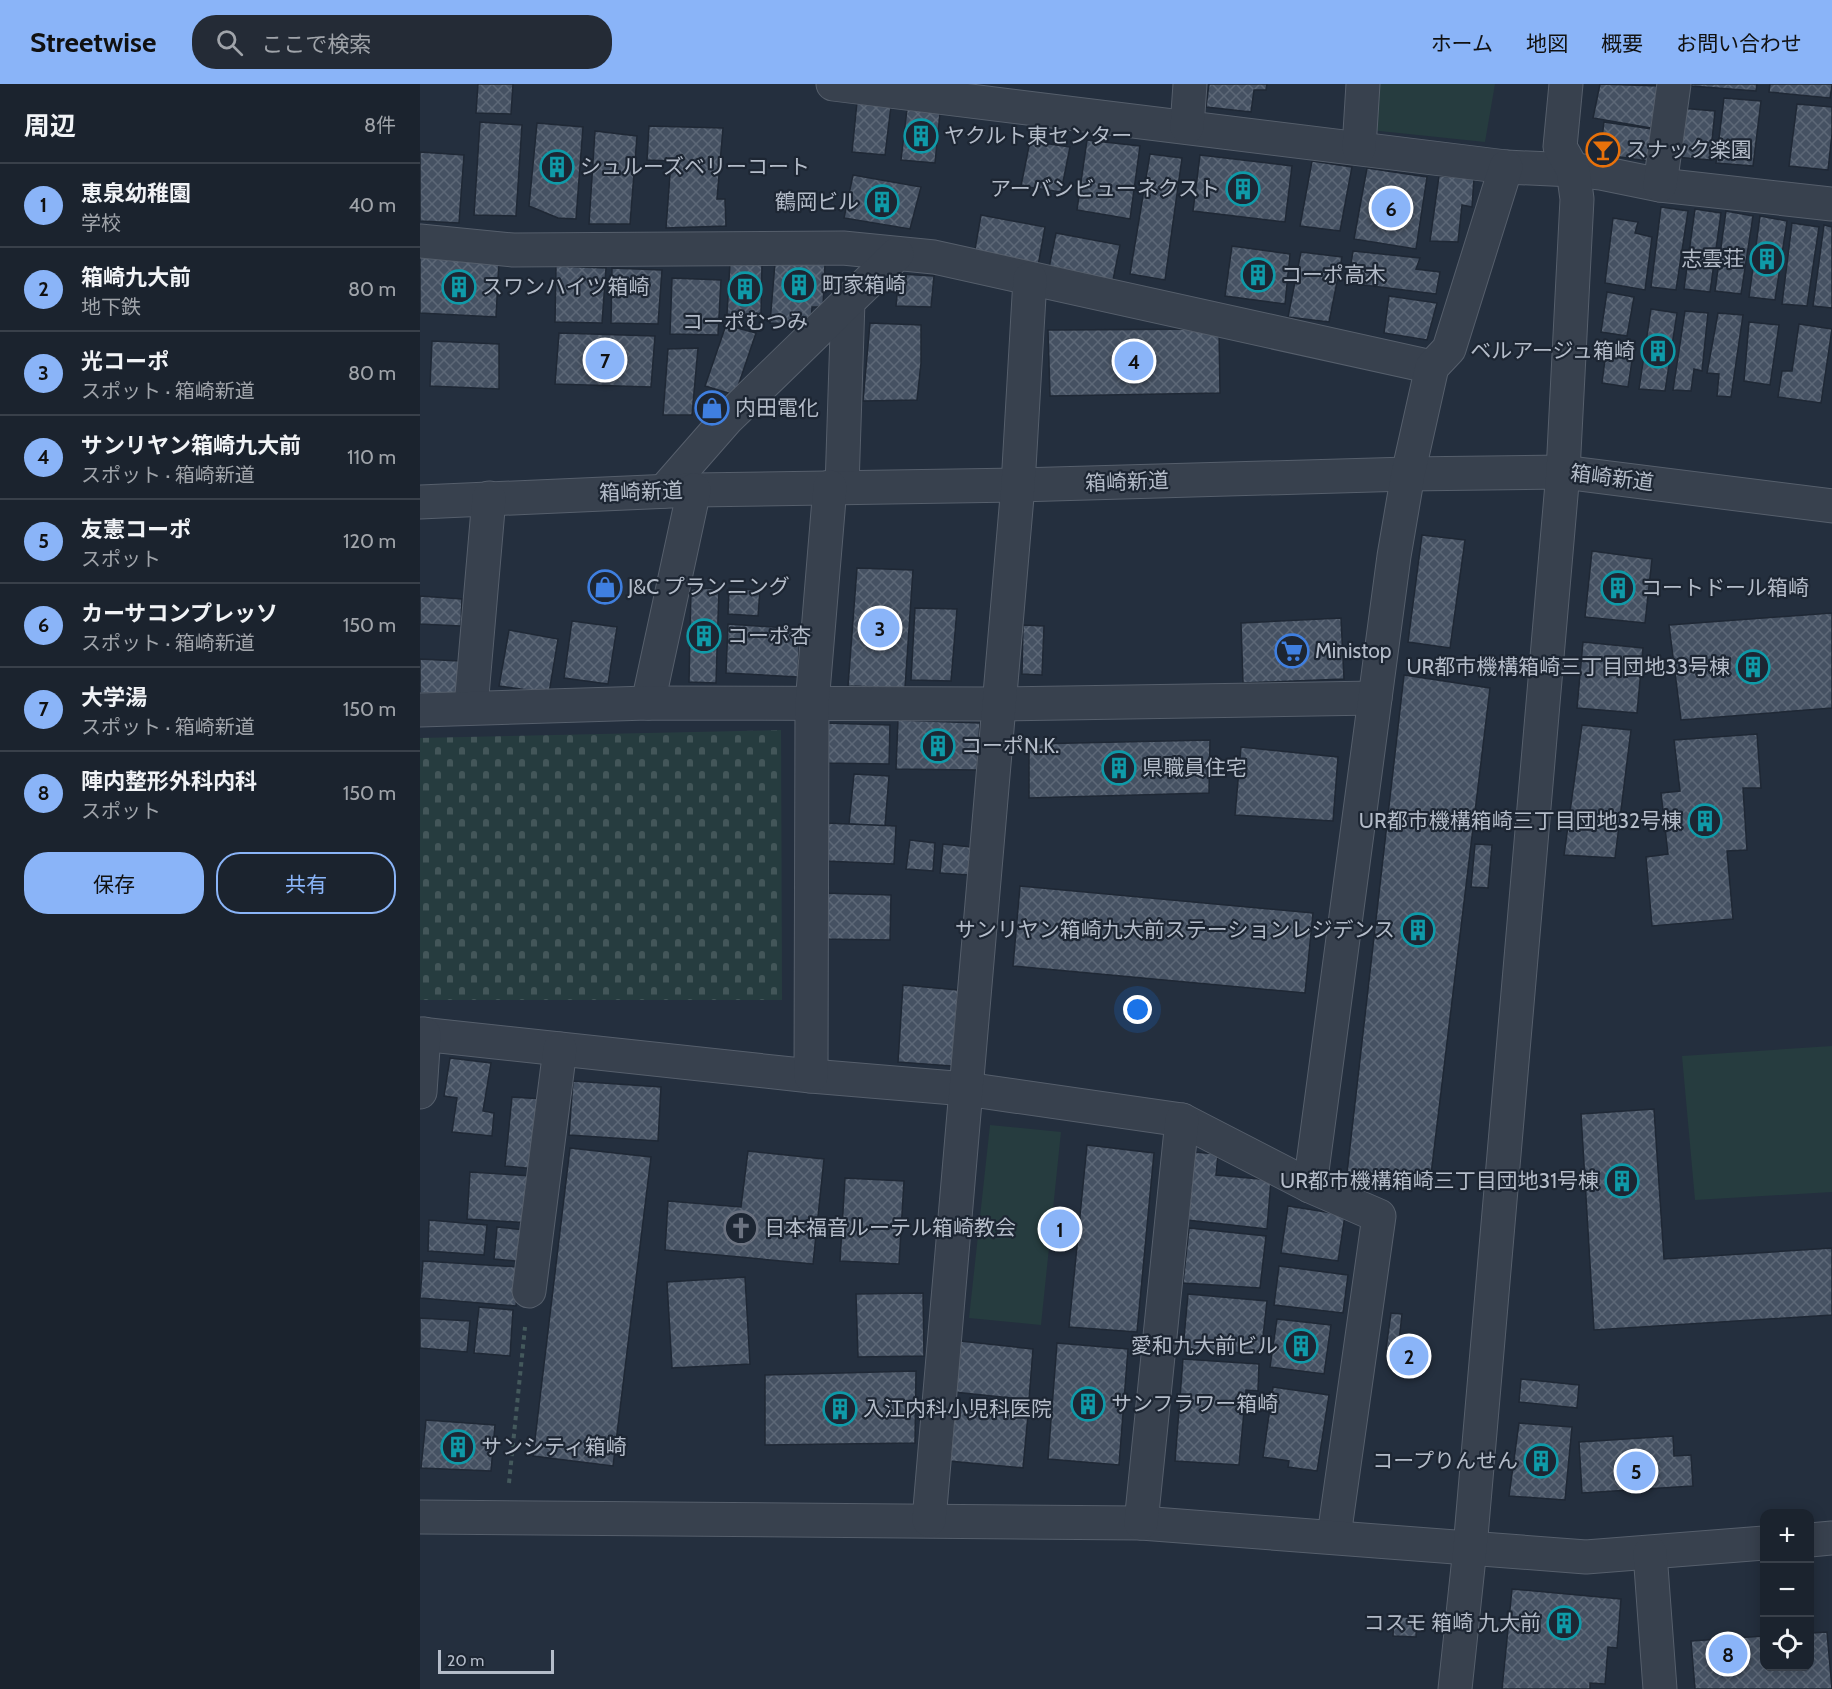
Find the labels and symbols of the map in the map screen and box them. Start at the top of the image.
building icon: ヤクルト東センター [903,118,939,154]
place label: ヤクルト東センター [944,123,1132,148]
bar icon: スナック楽園 [1585,132,1621,168]
place label: スナック楽園 [1626,137,1752,162]
building icon: シュルーズベリーコート [539,149,575,185]
place label: シュルーズベリーコート [580,154,810,179]
building icon: アーバンビューネクスト [1225,171,1261,207]
place label: アーバンビューネクスト [990,176,1220,201]
building icon: 鶴岡ビル [864,184,900,220]
pin: 6 [1372,186,1410,230]
place label: 鶴岡ビル [775,189,859,214]
building icon: 志雲荘 [1749,241,1785,277]
place label: 志雲荘 [1681,246,1744,271]
building icon: コーポ高木 [1240,257,1276,293]
place label: コーポ高木 [1281,262,1386,287]
building icon: 町家箱崎 [781,267,817,303]
building icon: スワンハイツ箱崎 [441,269,477,305]
building icon: コーポむつみ [727,271,763,307]
place label: 町家箱崎 [822,272,906,297]
place label: スワンハイツ箱崎 [482,274,650,299]
place label: コーポむつみ [682,309,808,334]
building icon: ベルアージュ箱崎 [1640,333,1676,369]
pin: 7 [586,338,624,382]
pin: 4 [1114,338,1154,384]
place label: ベルアージュ箱崎 [1470,338,1635,363]
shop icon: 内田電化 [694,390,730,426]
place label: 内田電化 [735,395,819,420]
street label: 箱崎新道 [1569,460,1655,495]
street label: 箱崎新道 [1085,468,1169,495]
street label: 箱崎新道 [599,478,683,505]
shop icon: J&C プランニング [587,569,623,605]
building icon: コートドール箱崎 [1600,570,1636,606]
place label: J&C プランニング [627,574,790,599]
place label: コートドール箱崎 [1641,575,1809,600]
pin: 3 [860,606,900,650]
building icon: コーポ杏 [686,618,722,654]
place label: コーポ杏 [727,623,811,648]
supermarket icon: Ministop [1274,633,1310,669]
place label: Ministop [1315,638,1391,663]
building icon: UR都市機構箱崎三丁目団地33号棟 [1735,649,1771,685]
place label: UR都市機構箱崎三丁目団地33号棟 [1406,654,1730,679]
building icon: コーポN.K. [920,728,956,764]
place label: コーポN.K. [961,733,1059,758]
building icon: 県職員住宅 [1101,750,1137,786]
place label: 県職員住宅 [1142,755,1247,780]
building icon: UR都市機構箱崎三丁目団地32号棟 [1687,803,1723,839]
place label: UR都市機構箱崎三丁目団地32号棟 [1359,808,1682,833]
building icon: サンリヤン箱崎九大前ステーションレジデンス [1400,912,1436,948]
place label: サンリヤン箱崎九大前ステーションレジデンス [955,917,1395,942]
your location [1123,995,1152,1024]
building icon: UR都市機構箱崎三丁目団地31号棟 [1604,1163,1640,1199]
place label: UR都市機構箱崎三丁目団地31号棟 [1280,1168,1599,1193]
pin: 1 [1040,1206,1080,1252]
church icon: 日本福音ルーテル箱崎教会 [723,1210,759,1246]
place label: 日本福音ルーテル箱崎教会 [764,1215,1016,1240]
building icon: 愛和九大前ビル [1283,1328,1319,1364]
place label: 愛和九大前ビル [1131,1333,1278,1358]
pin: 2 [1390,1334,1428,1378]
building icon: サンフラワー箱崎 [1070,1386,1106,1422]
building icon: 入江内科小児科医院 [822,1391,858,1427]
place label: サンフラワー箱崎 [1111,1391,1278,1416]
place label: 入江内科小児科医院 [863,1396,1052,1421]
building icon: サンシティ箱崎 [440,1429,476,1465]
place label: サンシティ箱崎 [481,1434,627,1459]
building icon: コープりんせん [1523,1443,1559,1479]
place label: コープりんせん [1372,1448,1518,1473]
pin: 5 [1616,1448,1656,1494]
building icon: コスモ 箱崎 九大前 [1546,1605,1582,1641]
place label: コスモ 箱崎 九大前 [1364,1610,1541,1635]
pin: 8 [1708,1632,1748,1676]
scale bar [438,1647,554,1674]

